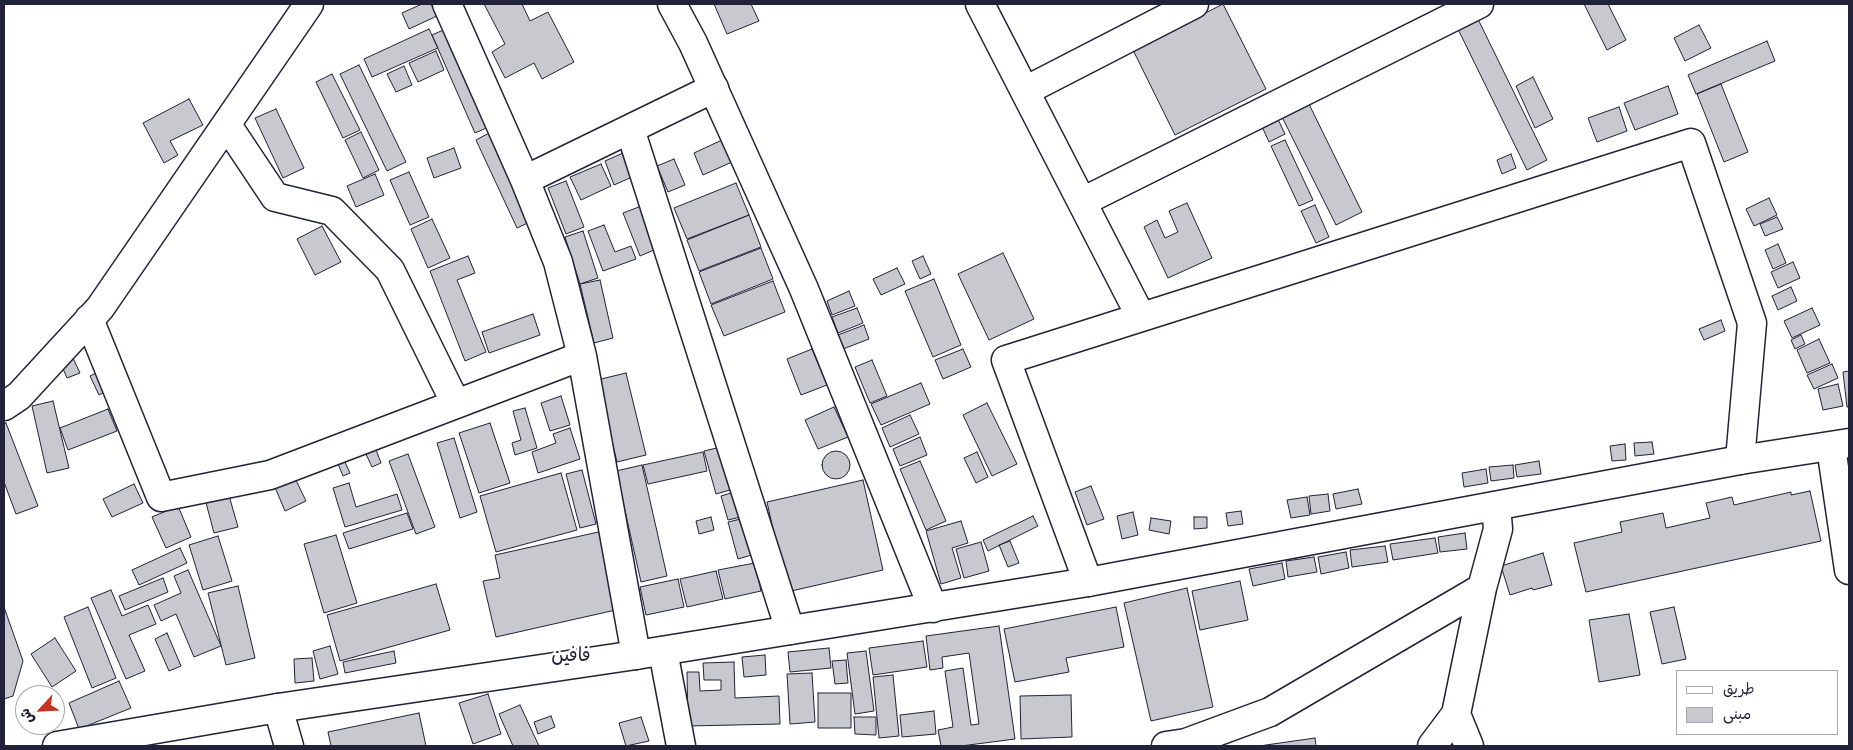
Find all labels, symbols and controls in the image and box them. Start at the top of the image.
district label: فافين [551,646,591,668]
legend [1676,670,1838,735]
text: طريق [1723,679,1755,700]
north arrow [15,685,65,735]
text: مبنى [1723,704,1751,725]
text: ش [15,705,40,727]

